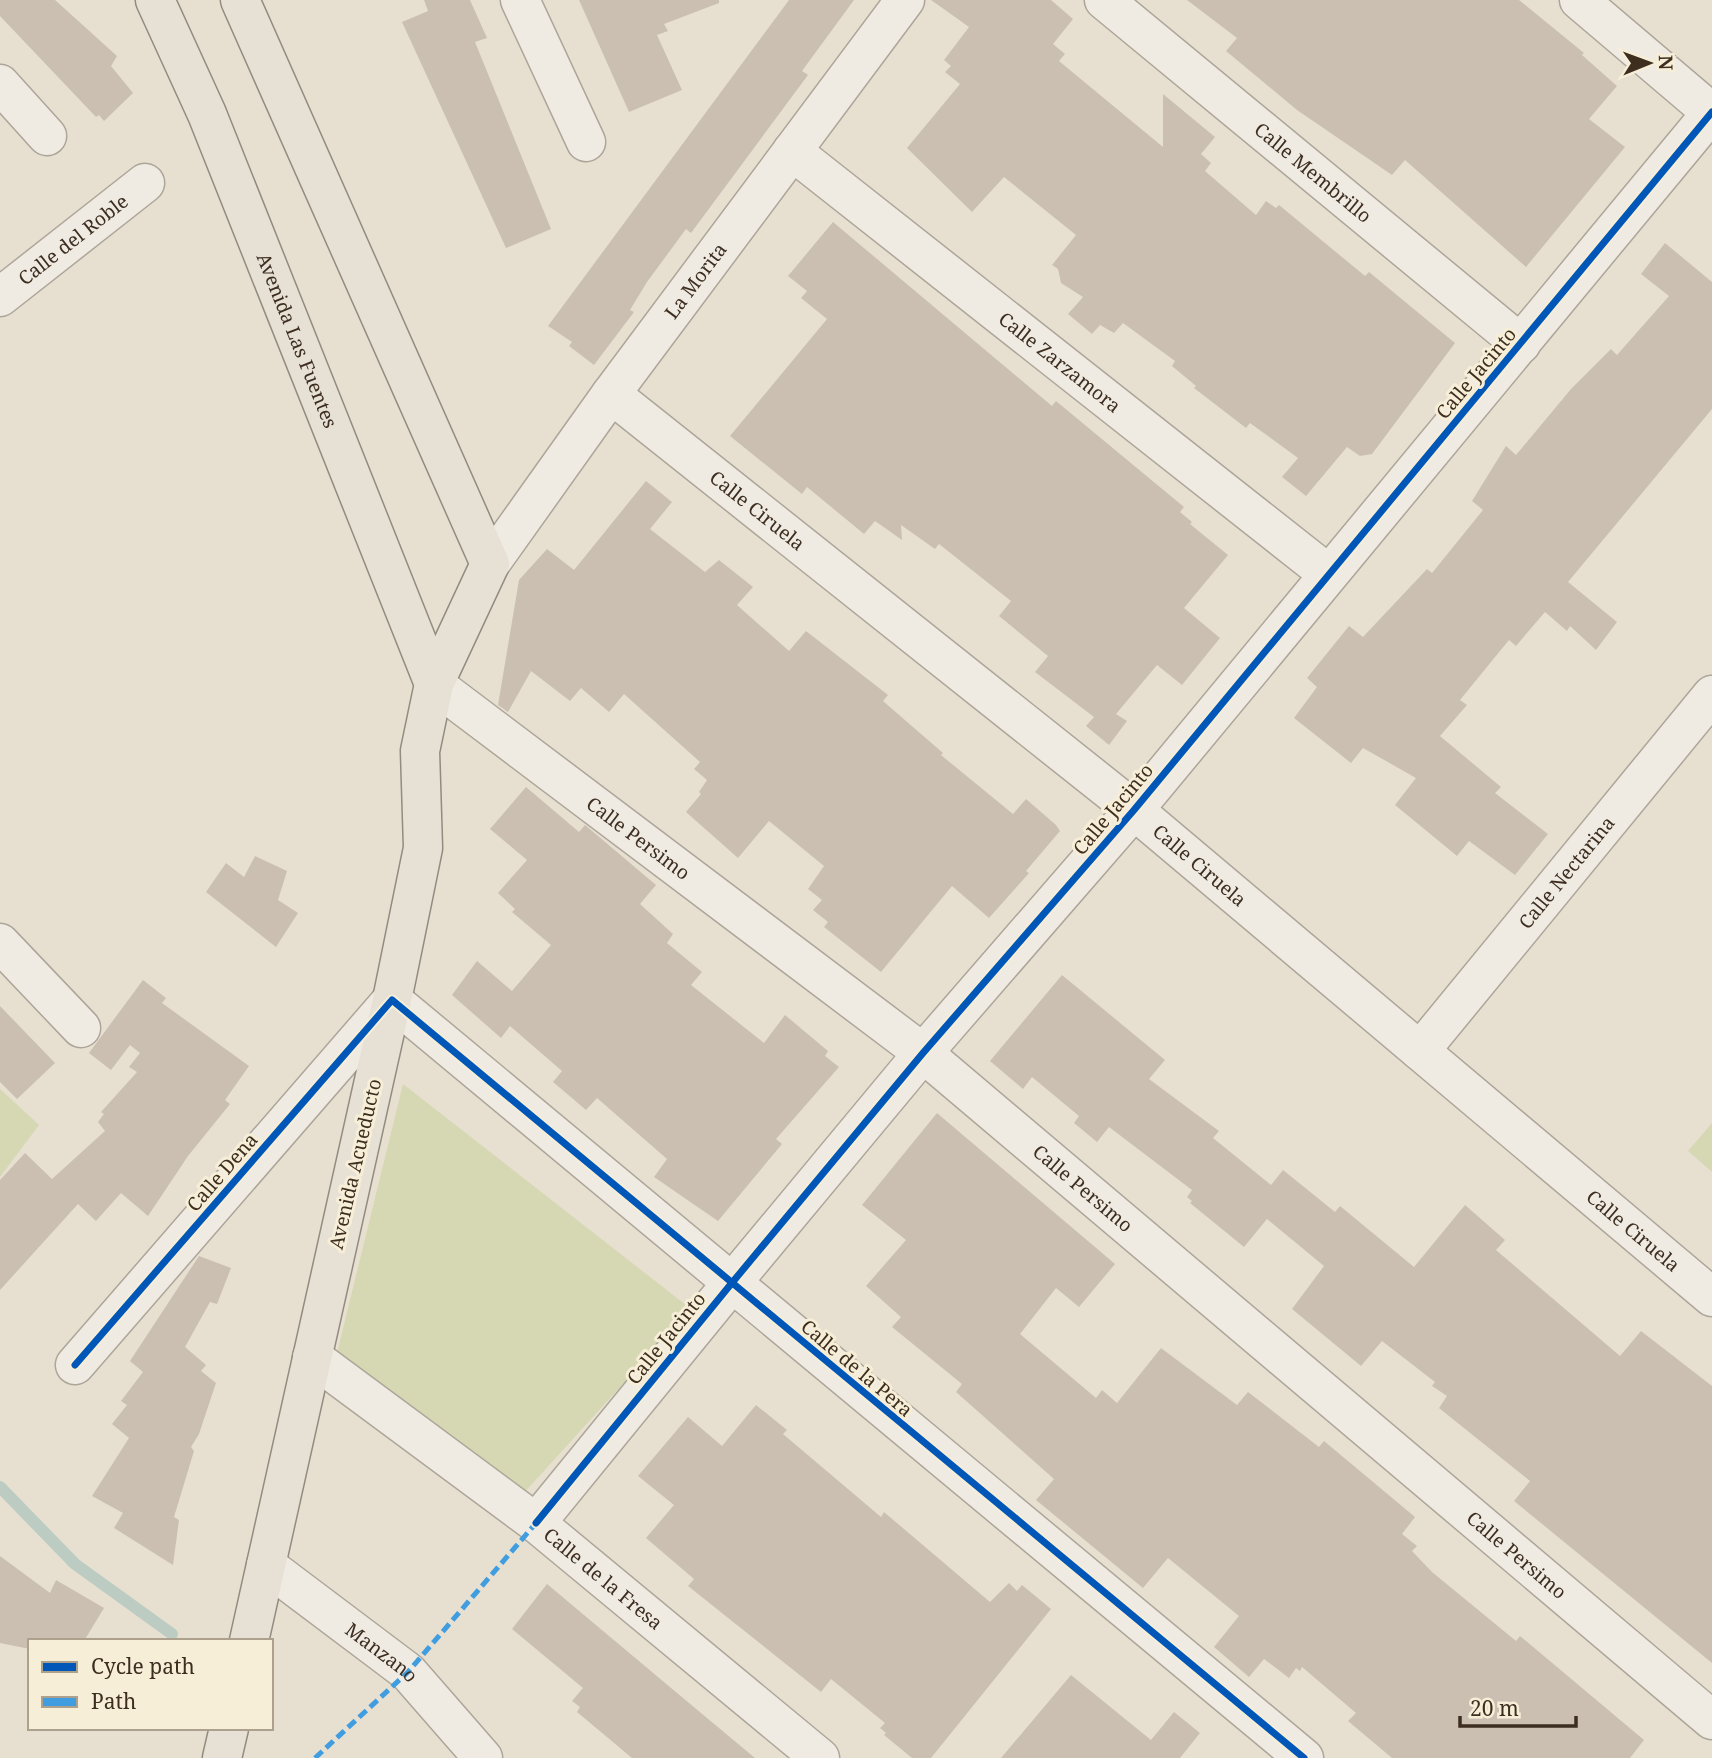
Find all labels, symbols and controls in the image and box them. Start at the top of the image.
north arrow [1614,28,1684,98]
text: N [1653,55,1679,70]
street label: Calle Membrillo [1249,116,1377,229]
street label: Calle del Roble [13,188,133,291]
street label: La Morita [659,237,732,324]
street label: Avenida Las Fuentes [251,249,344,432]
street label: Calle Zarzamora [993,306,1126,418]
street label: Calle Jacinto [1430,322,1522,424]
street label: Calle Ciruela [704,464,810,556]
street label: Calle Jacinto [1067,758,1159,860]
street label: Calle Persimo [581,791,695,886]
street label: Calle Nectarina [1512,811,1621,934]
street label: Calle Ciruela [1147,818,1252,912]
street label: Avenida Acueducto [323,1076,387,1252]
street label: Calle Dena [181,1127,263,1217]
street label: Calle Persimo [1027,1138,1138,1238]
street label: Calle Ciruela [1581,1184,1685,1278]
street label: Calle Jacinto [621,1286,711,1390]
street label: Calle de la Pera [796,1314,918,1422]
street label: Calle Persimo [1461,1505,1572,1605]
street label: Calle de la Fresa [538,1522,668,1636]
street label: Manzano [340,1616,424,1688]
legend [28,1639,273,1730]
text: Cycle path [91,1652,195,1680]
scale bar [1460,1684,1576,1728]
text: Path [91,1687,136,1715]
text: 20 m [1470,1694,1519,1722]

